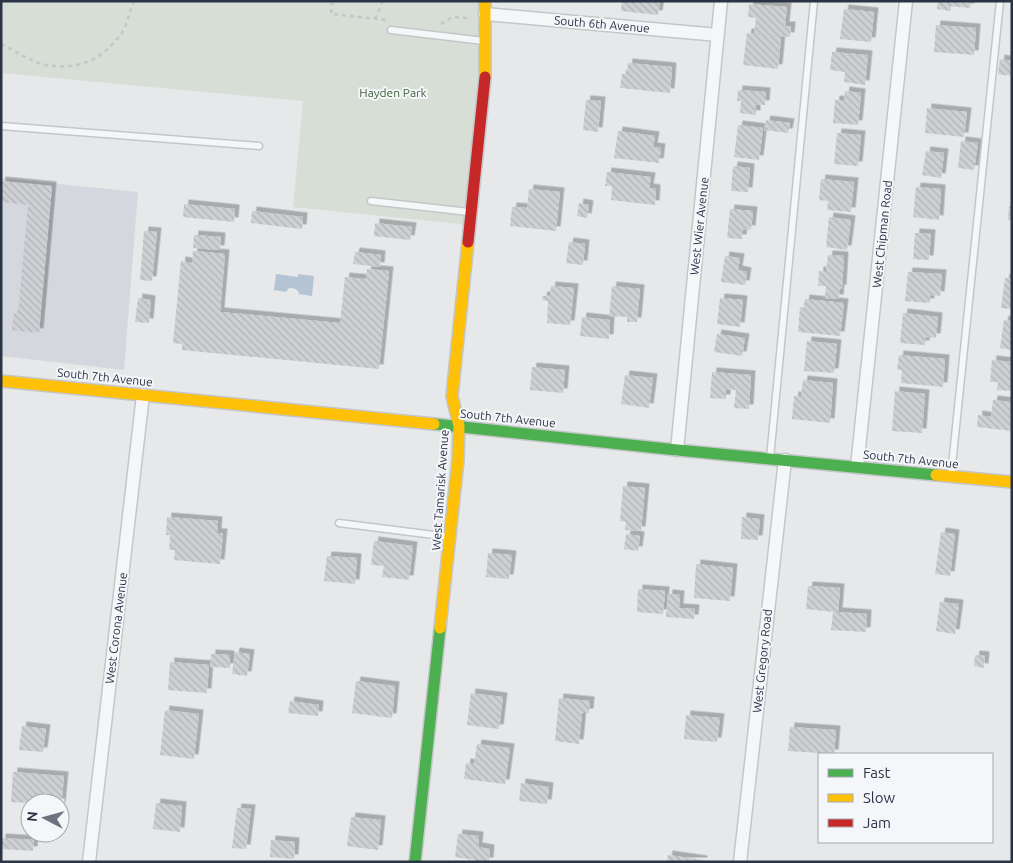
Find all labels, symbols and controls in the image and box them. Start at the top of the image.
street label: South 6th Avenue [554,13,650,35]
park label: Hayden Park [359,86,427,99]
street label: West Wier Avenue [687,176,711,276]
street label: West Chipman Road [870,180,894,288]
street label: South 7th Avenue [57,366,153,388]
street label: South 7th Avenue [460,407,556,429]
street label: West Tamarisk Avenue [429,429,451,551]
street label: South 7th Avenue [863,448,959,470]
street label: West Corona Avenue [103,571,129,685]
street label: West Gregory Road [750,608,774,714]
legend [818,753,993,843]
text: Fast [863,764,891,781]
text: Slow [863,789,896,806]
north arrow [20,793,70,843]
text: N [24,811,41,823]
text: Jam [863,814,891,831]

